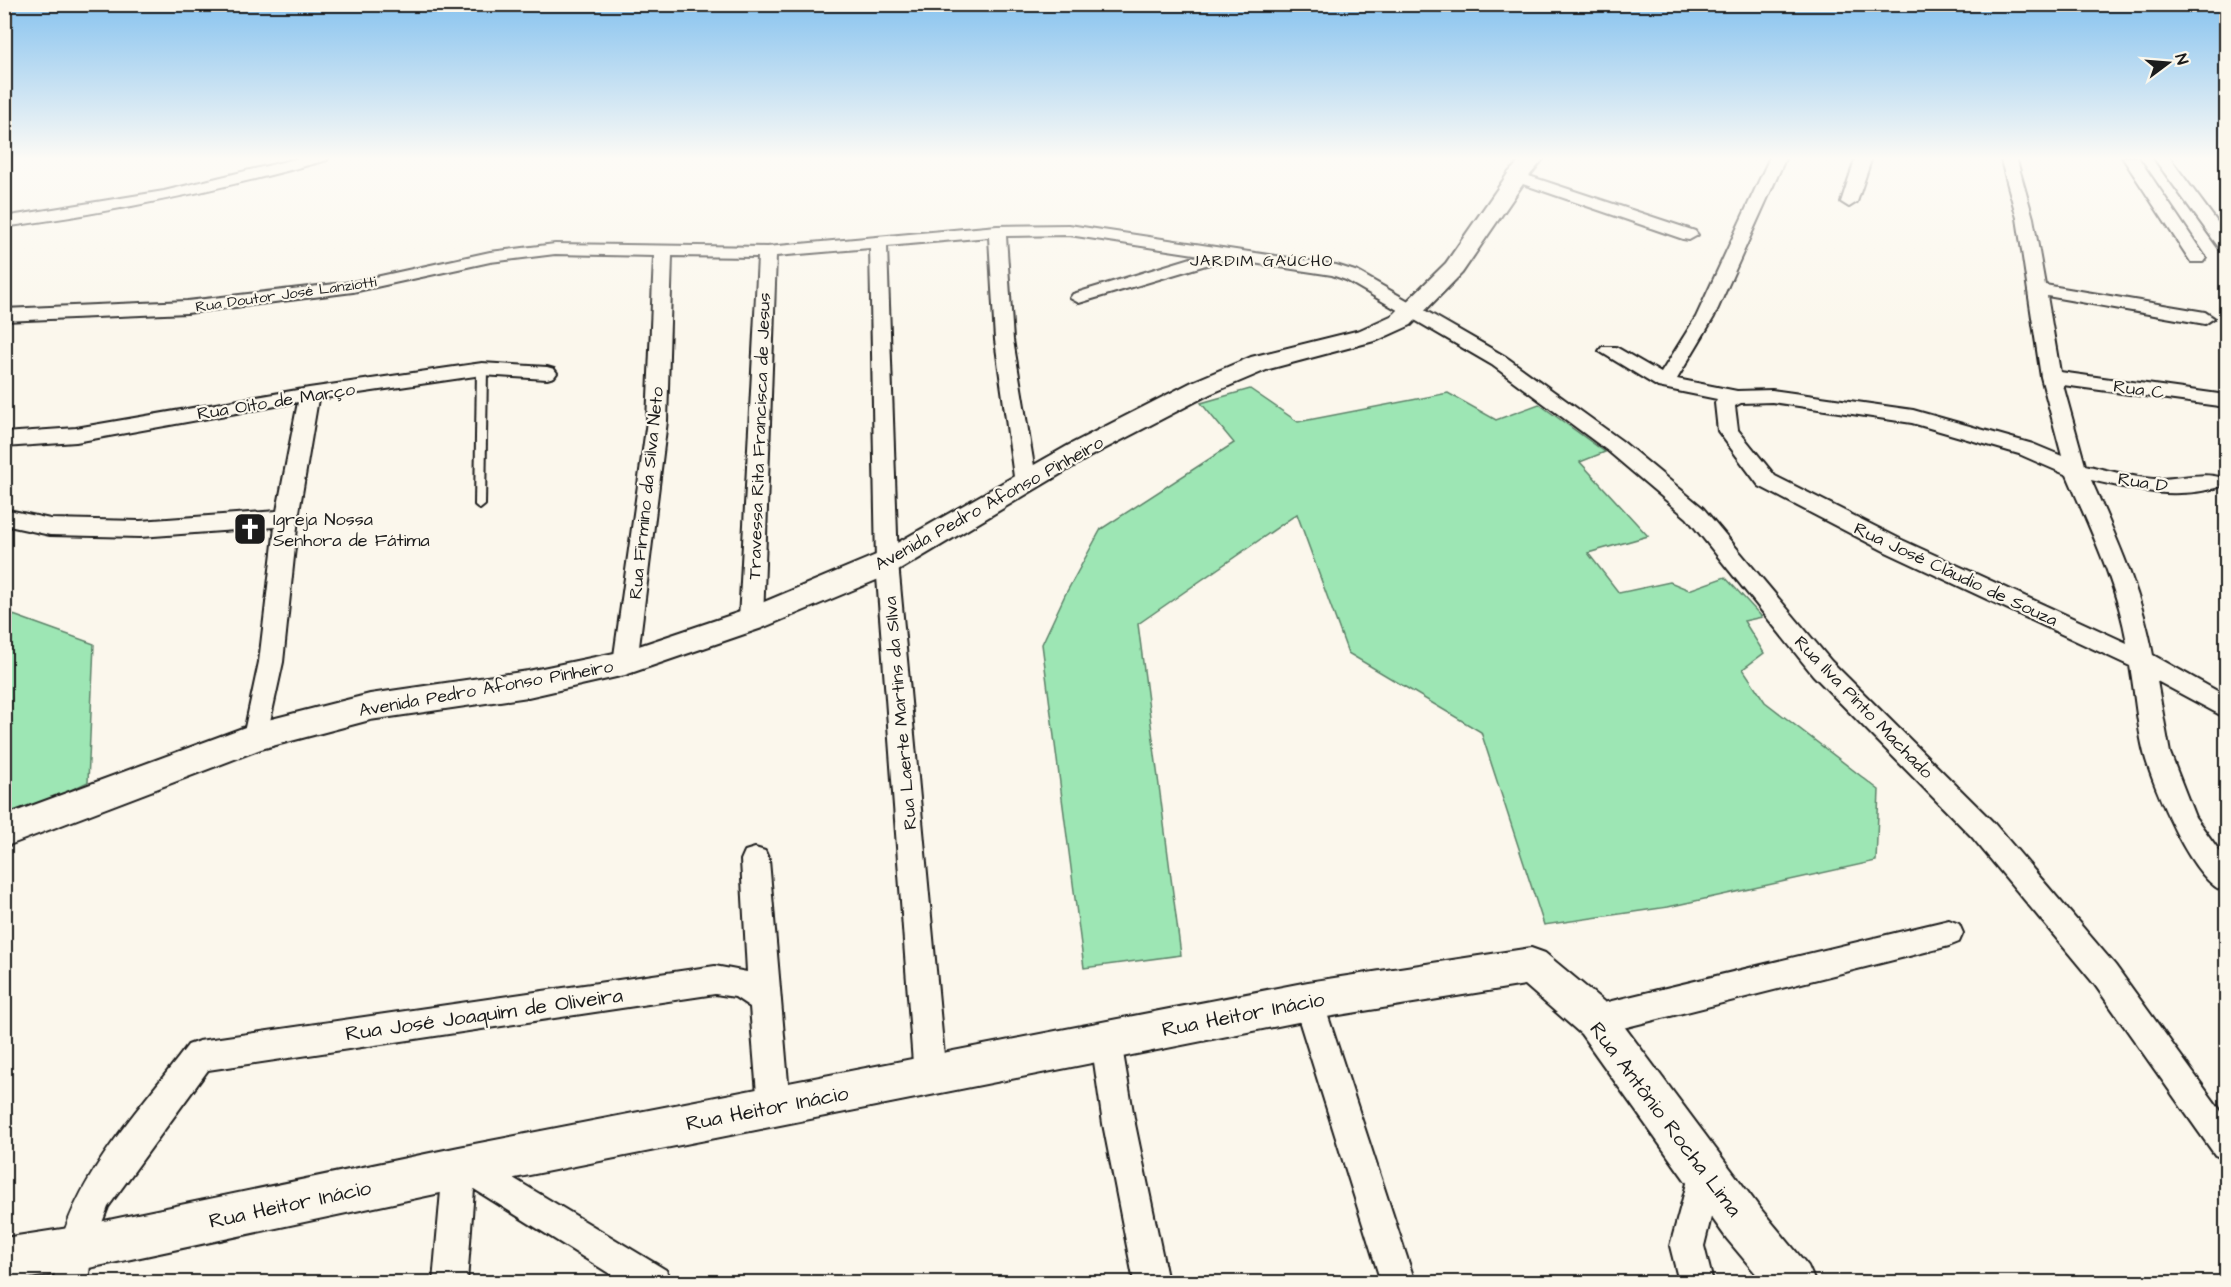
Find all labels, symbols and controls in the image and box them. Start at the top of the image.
north arrow [2138,33,2198,93]
text: N [2170,51,2193,67]
district label: JARDIM GAÚCHO [1190,250,1334,272]
street label: Rua Doutor José Lanziotti [194,271,379,318]
street label: Travessa Rita Francisca de Jesus [742,292,777,580]
street label: Rua C [2112,374,2166,405]
street label: Rua Oito de Março [195,377,357,426]
street label: Rua Firmino da Silva Neto [623,386,670,600]
street label: Avenida Pedro Afonso Pinheiro [870,430,1108,577]
street label: Rua D [2116,466,2170,499]
place label: Igreja Nossa Senhora de Fátima [273,507,430,553]
church icon: Igreja Nossa Senhora de Fátima [232,511,268,547]
street label: Rua José Cláudio de Souza [1850,516,2062,633]
street label: Rua Laerte Martins da SIlva [878,595,923,831]
street label: Rua Ilva Pinto Machado [1789,630,1939,784]
street label: Avenida Pedro Afonso Pinheiro [357,654,615,723]
street label: Rua José Joaquim de Oliveira [344,981,625,1048]
street label: Rua Heitor Inácio [1159,984,1327,1044]
street label: Rua Antônio Rocha Lima [1583,1016,1749,1223]
street label: Rua Heitor Inácio [683,1078,851,1138]
street label: Rua Heitor Inácio [206,1173,374,1236]

